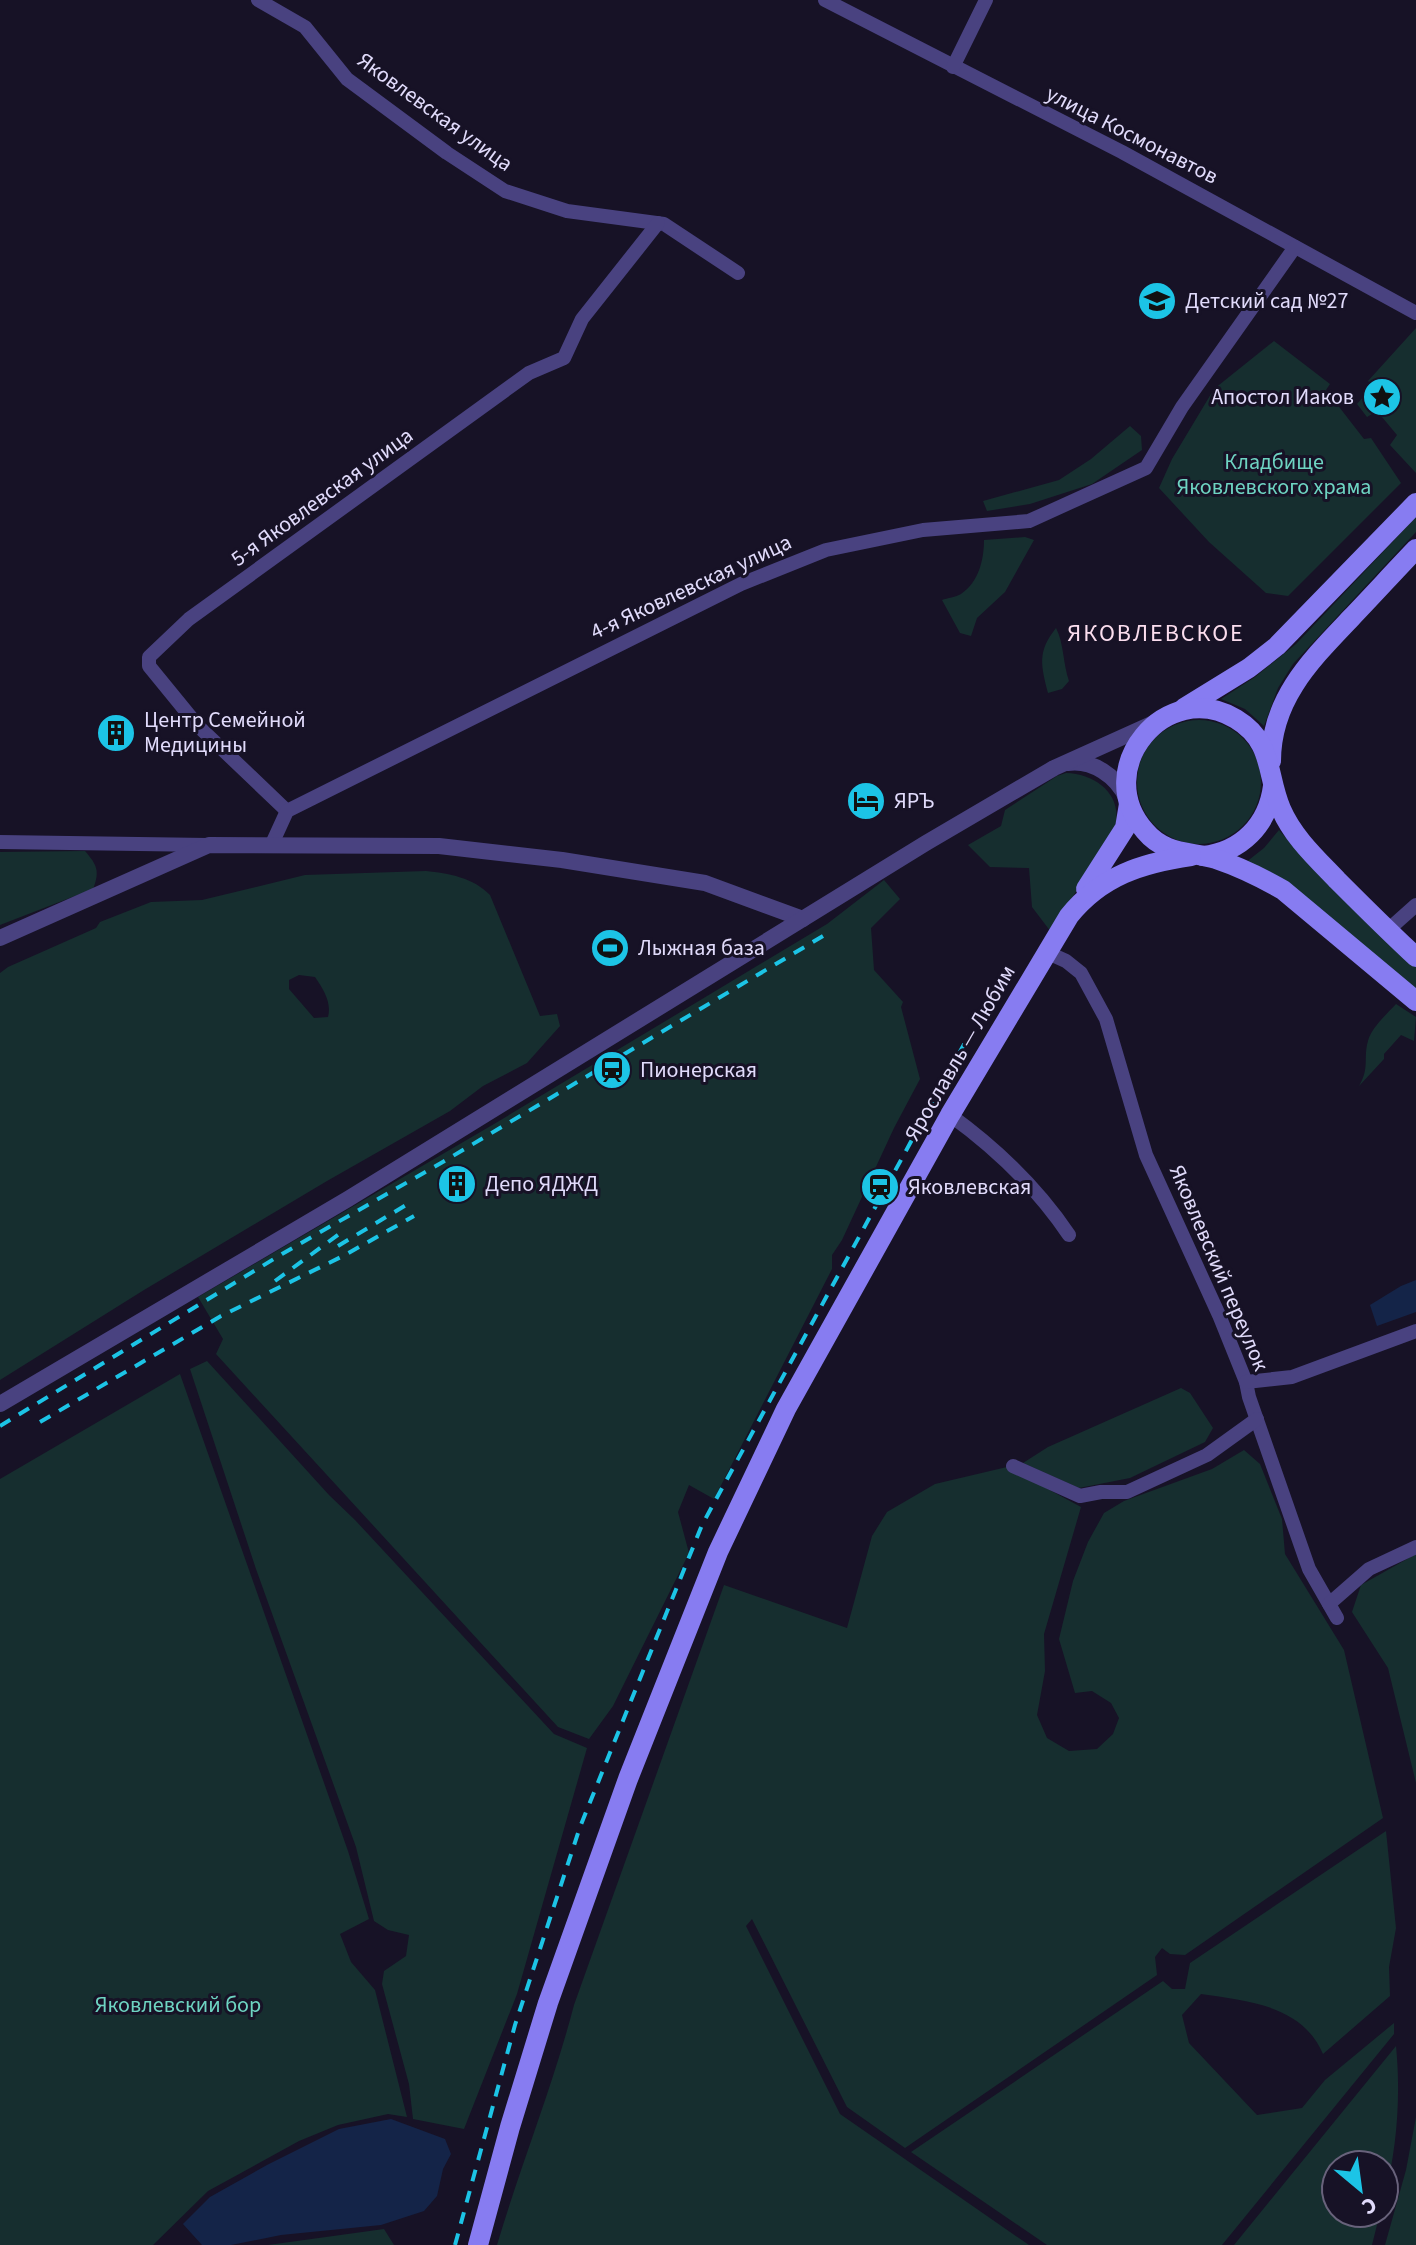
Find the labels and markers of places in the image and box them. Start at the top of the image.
school or university icon: Детский сад №27 [1136,280,1178,322]
place label: Детский сад №27 [1185,285,1348,317]
place icon: Апостол Иаков [1361,376,1403,418]
place label: Апостол Иаков [1211,381,1354,413]
place label: Центр Семейной Медицины [144,704,306,761]
building icon: Центр Семейной Медицины [95,712,137,754]
hotel icon: ЯРЪ [845,780,887,822]
place label: ЯРЪ [894,785,935,817]
sports icon: Лыжная база [589,927,631,969]
place label: Лыжная база [638,932,765,964]
station icon: Пионерская [591,1049,633,1091]
place label: Пионерская [640,1054,757,1086]
building icon: Депо ЯДЖД [436,1163,478,1205]
station icon: Яковлевская [859,1166,901,1208]
place label: Депо ЯДЖД [485,1168,598,1200]
place label: Яковлевская [908,1171,1031,1203]

